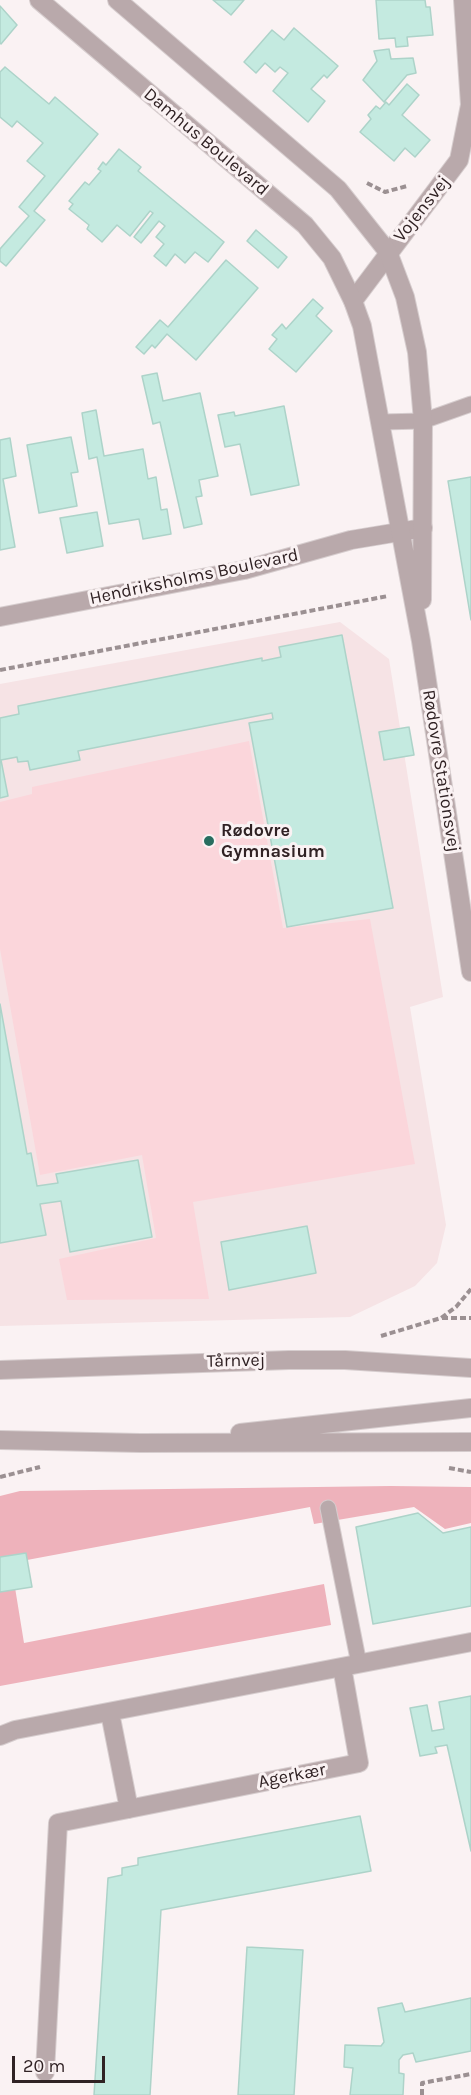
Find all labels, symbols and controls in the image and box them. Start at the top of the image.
street label: Damhus Boulevard [139,83,273,201]
street label: Vojensvej [389,171,455,247]
street label: Hendriksholms Boulevard [88,544,300,610]
street label: Rødovre Stationsvej [417,688,465,854]
place label: Rødovre Gymnasium [221,820,325,862]
marker: Rødovre Gymnasium [202,834,216,848]
street label: Tårnvej [206,1350,266,1372]
street label: Agerkær [256,1759,328,1793]
scale bar [15,2044,108,2082]
text: 20 m [23,2055,65,2077]

